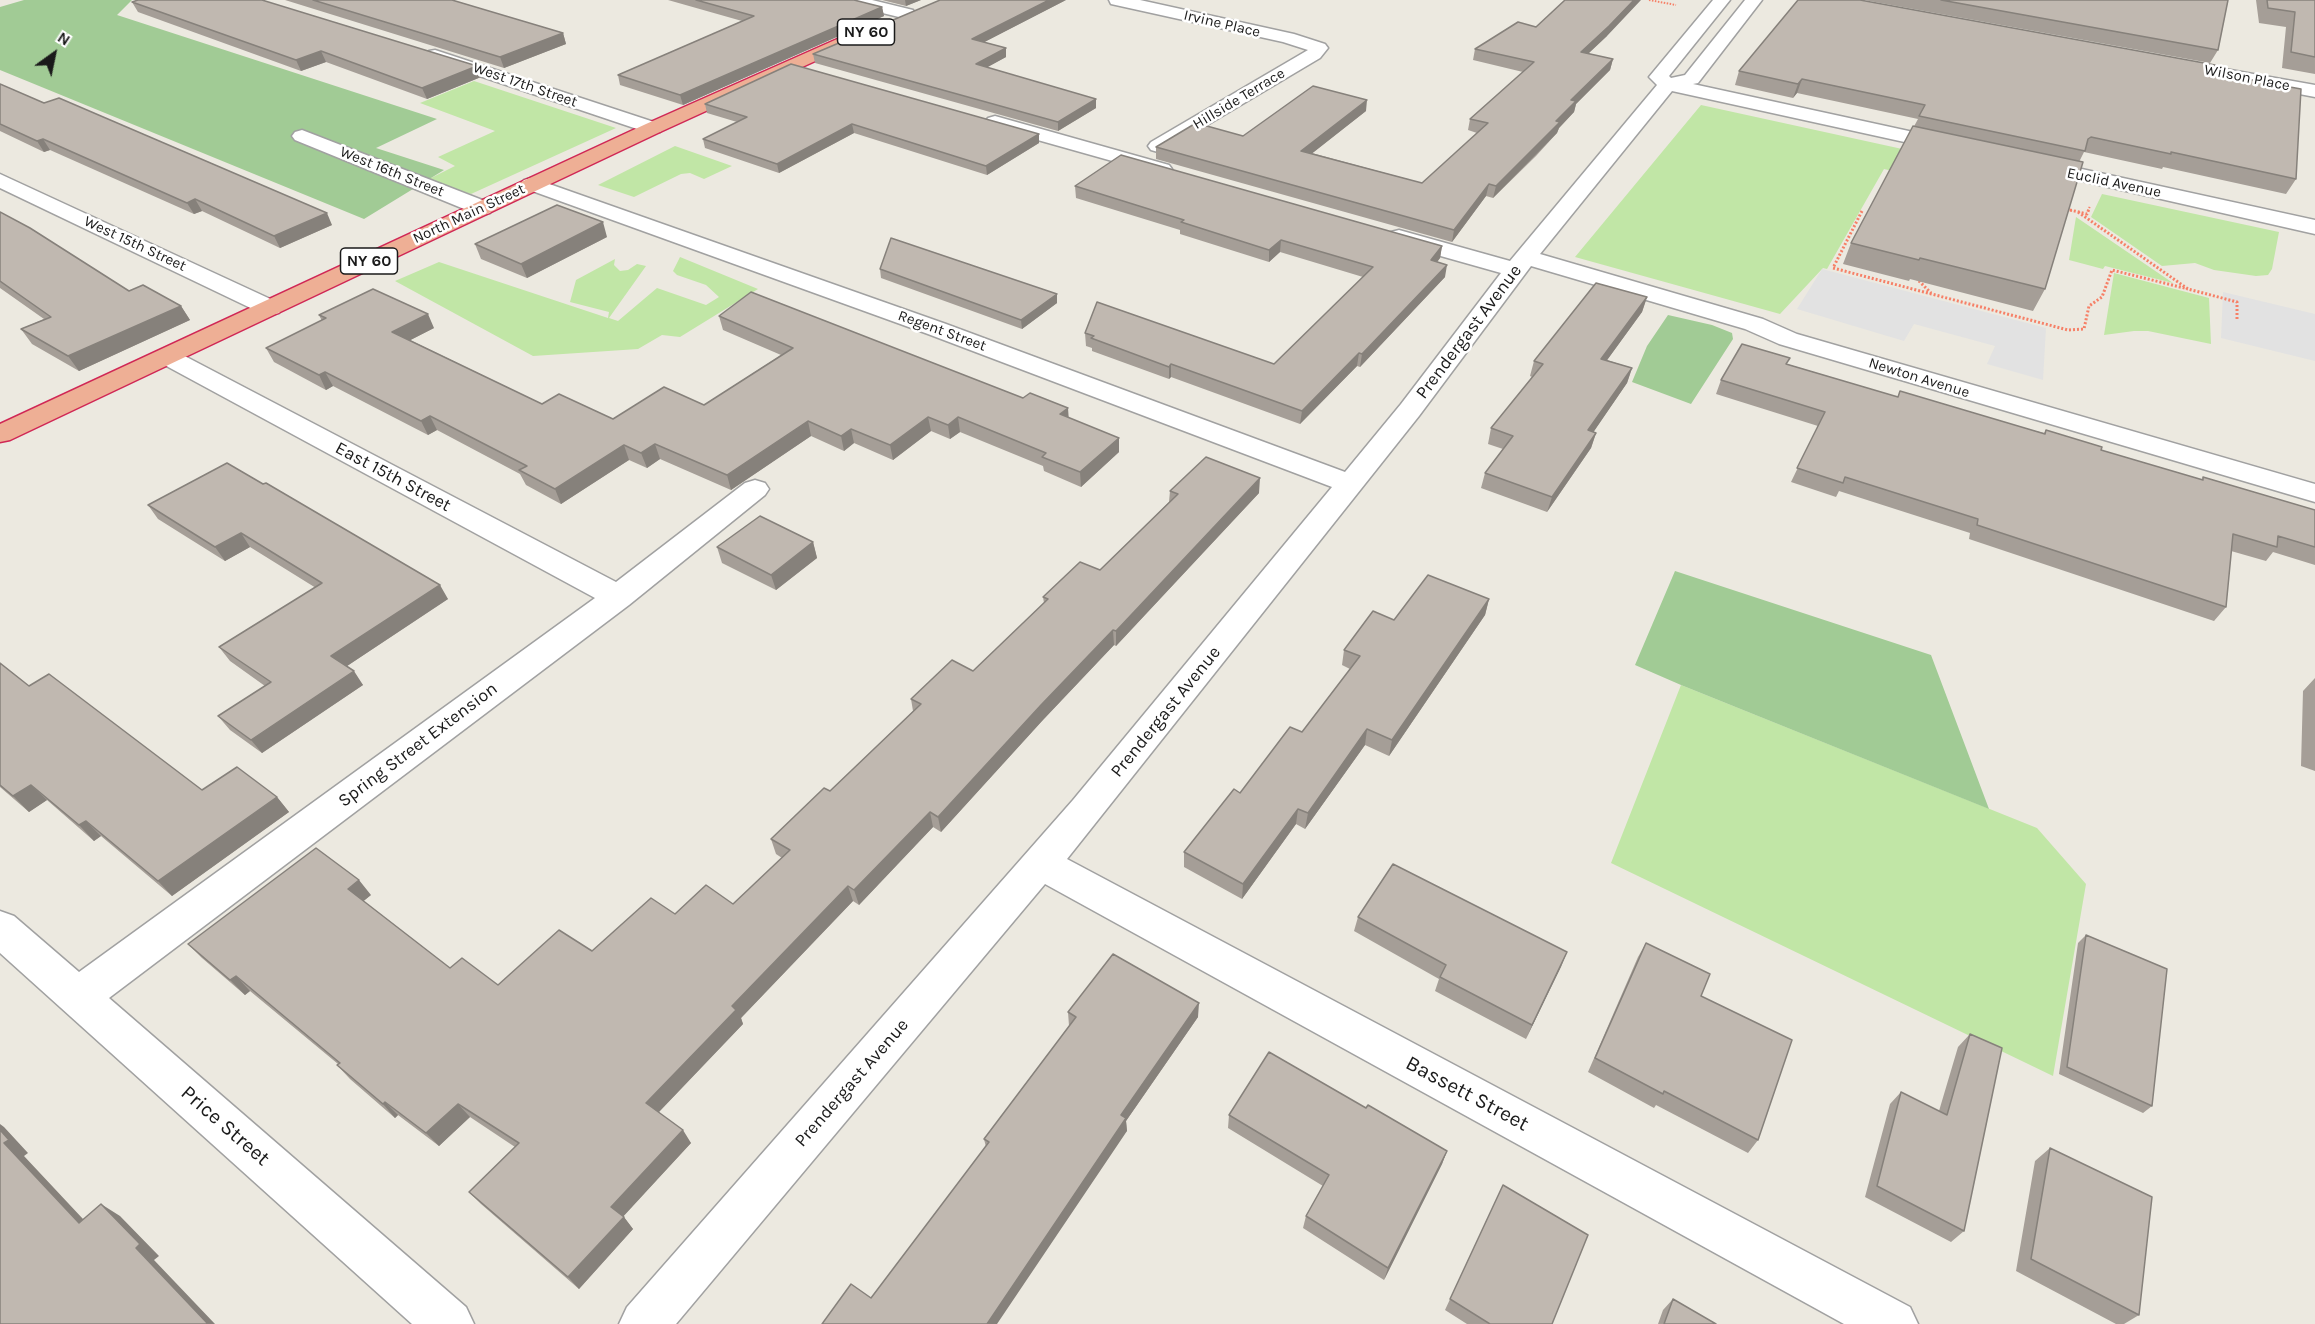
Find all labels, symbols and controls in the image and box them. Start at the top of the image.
street label: Irvine Place [1182,6,1262,42]
road number: NY 60 [838,19,894,45]
north arrow [24,24,84,84]
text: N [54,27,74,50]
street label: West 17th Street [470,59,580,111]
street label: Wilson Place [2203,61,2291,95]
street label: Hillside Terrace [1190,64,1288,134]
street label: West 16th Street [337,143,447,201]
street label: Euclid Avenue [2065,164,2163,202]
street label: North Main Street [410,180,528,248]
street label: West 15th Street [81,212,189,276]
road number: NY 60 [340,248,398,274]
street label: Prendergast Avenue [1411,261,1527,403]
street label: Regent Street [895,307,989,355]
street label: Newton Avenue [1866,354,1972,402]
street label: East 15th Street [331,437,455,517]
street label: Prendergast Avenue [1106,642,1226,782]
street label: Spring Street Extension [334,678,502,812]
street label: Prendergast Avenue [791,1015,913,1151]
street label: Bassett Street [1401,1051,1533,1137]
street label: Price Street [175,1080,275,1172]

